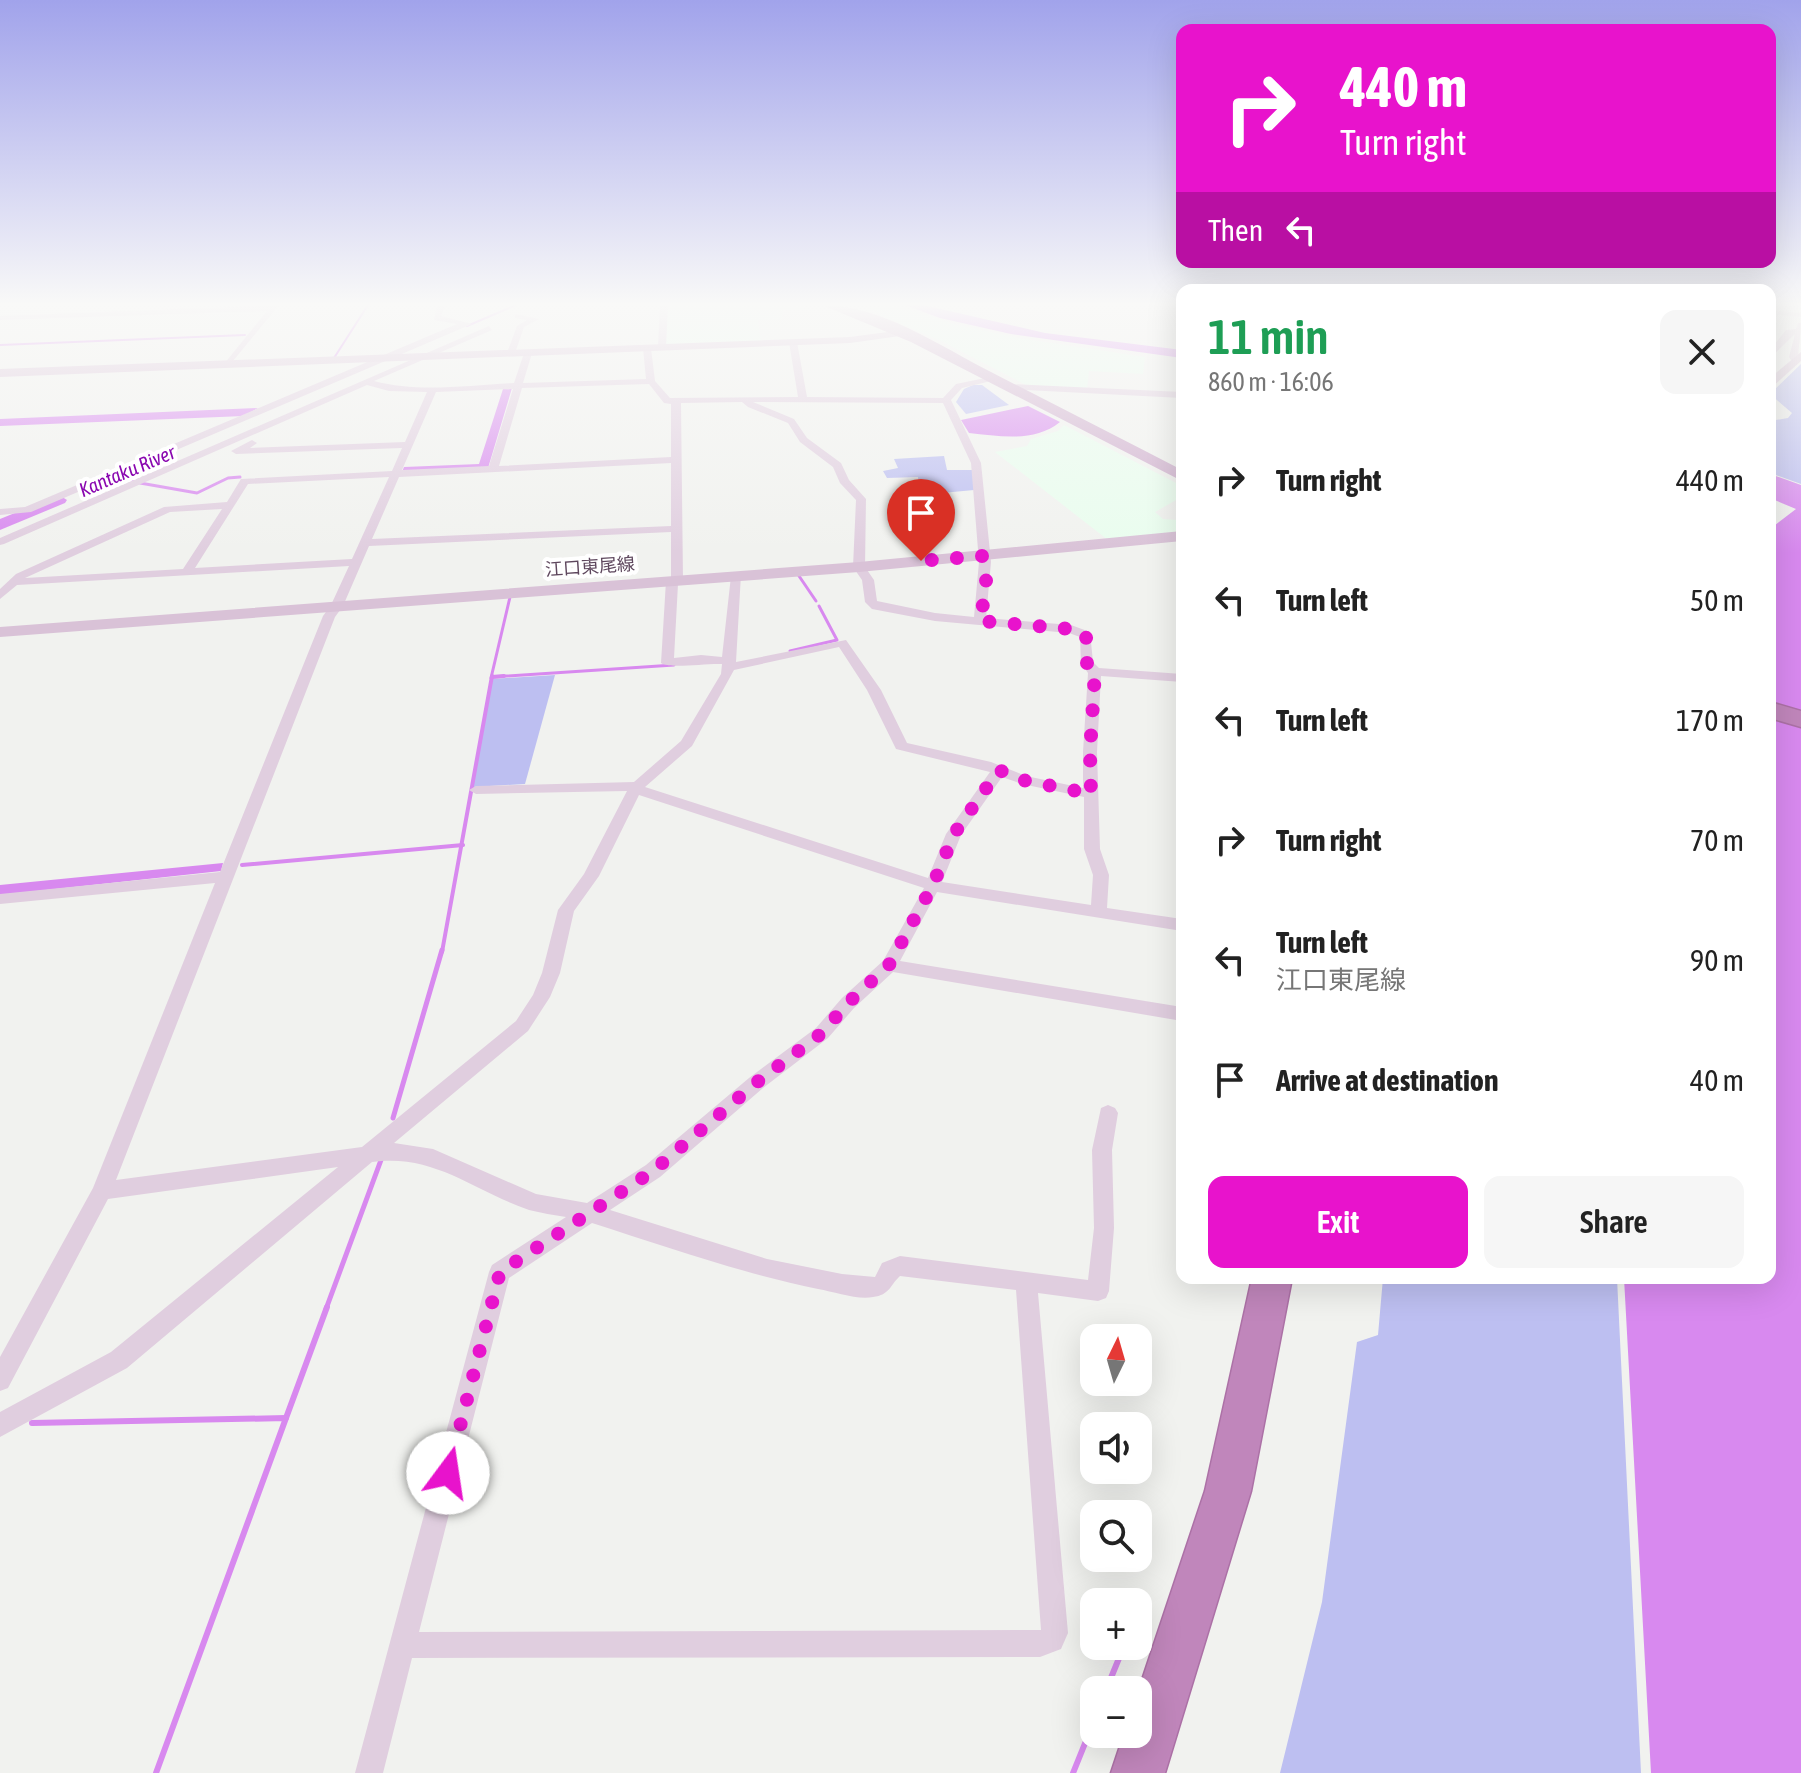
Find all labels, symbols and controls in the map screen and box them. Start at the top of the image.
text: 440 m [1340,55,1467,119]
icon: right [1208,56,1312,160]
text: Turn right [1340,121,1467,163]
icon: left [1279,208,1323,252]
text: Then [1208,213,1263,247]
text: 11 min [1208,309,1329,364]
button: close [1660,310,1744,394]
text: 860 m · 16:06 [1208,367,1334,397]
water label: Kantaku River [75,440,179,501]
icon: right [1208,458,1252,502]
text: Turn right [1276,463,1382,497]
text: 440 m [1676,463,1744,497]
pin [887,479,955,561]
icon: arrive [899,491,943,535]
street label: 江口東尾線 [544,553,636,580]
icon: left [1208,578,1252,622]
text: Turn left [1276,583,1368,617]
text: 50 m [1690,583,1744,617]
icon: left [1208,698,1252,742]
text: Turn left [1276,703,1368,737]
text: 170 m [1676,703,1744,737]
icon: right [1208,818,1252,862]
text: Turn right [1276,823,1382,857]
text: 70 m [1690,823,1744,857]
text: Turn left [1276,925,1368,959]
icon: left [1208,938,1252,982]
text: 90 m [1690,943,1744,977]
text: 江口東尾線 [1276,965,1406,995]
icon: arrive [1208,1058,1252,1102]
text: Arrive at destination [1276,1063,1498,1097]
text: 40 m [1690,1063,1744,1097]
button: Exit [1208,1176,1468,1268]
button: Share [1484,1176,1744,1268]
north arrow [1080,1324,1152,1396]
map controls [1080,1324,1152,1748]
button: sound [1080,1412,1152,1484]
position arrow [406,1431,490,1515]
button: search [1080,1500,1152,1572]
button: + [1080,1588,1152,1660]
button: − [1080,1676,1152,1748]

